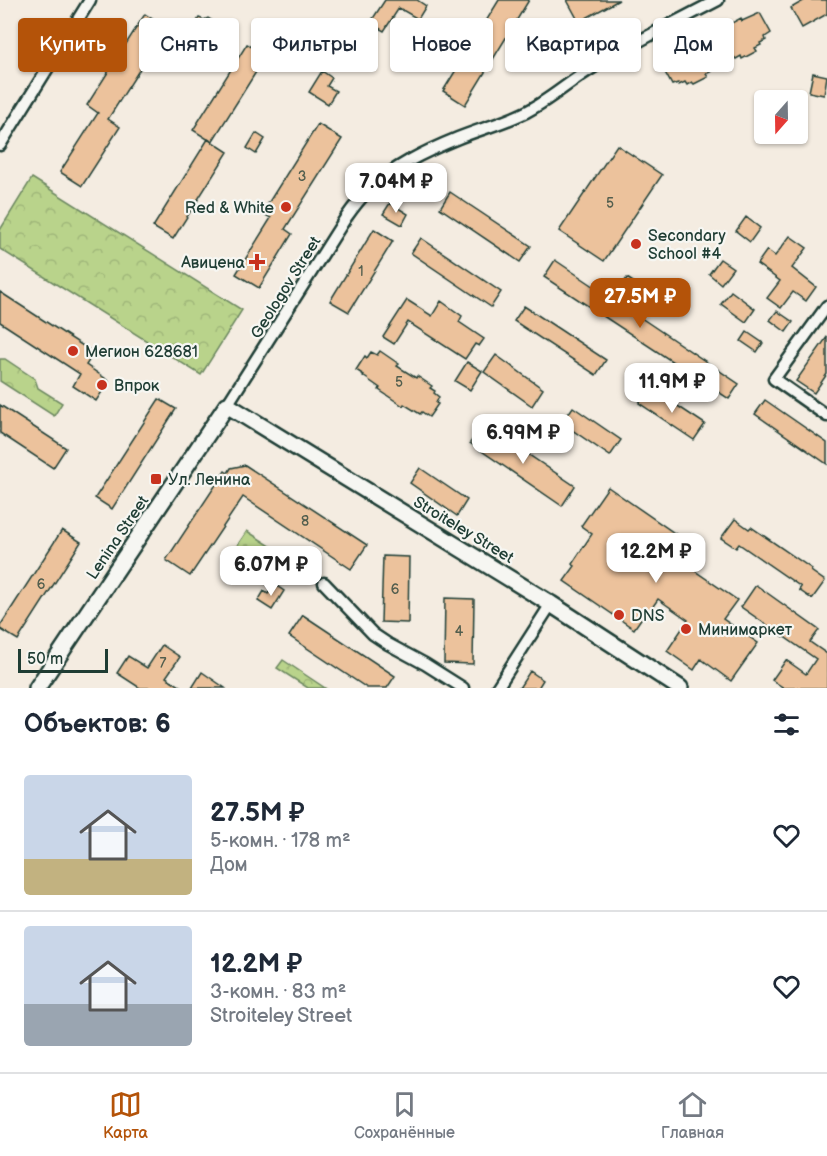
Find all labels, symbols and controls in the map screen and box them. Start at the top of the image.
chip: Купить [18,18,127,72]
chip: Снять [139,18,239,72]
chip: Фильтры [251,18,378,72]
chip: Новое [390,18,493,72]
chip: Квартира [505,18,641,72]
chip: Дом [653,18,734,72]
north arrow [754,90,808,144]
map controls [754,90,808,144]
pin: 7.04M ₽ [341,163,451,214]
house number: 3 [298,168,306,185]
text: 7.04M ₽ [359,170,433,194]
house number: 5 [606,195,614,212]
place label: Red & White [185,199,275,218]
marker: Red & White [279,200,293,214]
place label: Secondary School #4 [648,227,727,264]
street label: Geologov Street [247,233,325,342]
marker: Secondary School #4 [629,237,643,251]
place label: Авицена [180,254,246,273]
marker: Авицена [250,255,264,269]
house number: 1 [358,263,364,280]
pin: 27.5M ₽ [585,278,695,329]
text: 27.5M ₽ [604,285,676,309]
place label: Мегион 628681 [85,343,198,362]
marker: Мегион 628681 [66,344,80,358]
pin: 11.9M ₽ [617,363,727,414]
text: 11.9M ₽ [638,370,706,394]
house number: 5 [395,374,403,391]
place label: Впрок [114,377,160,396]
marker: Впрок [95,378,109,392]
pin: 6.99M ₽ [468,414,578,465]
text: 6.99M ₽ [486,421,560,445]
place label: Ул. Ленина [168,471,251,490]
marker: Ул. Ленина [149,472,163,486]
street label: Lenina Street [83,492,153,583]
street label: Stroiteley Street [410,493,517,568]
house number: 8 [301,513,309,530]
pin: 12.2M ₽ [601,533,711,584]
text: 12.2M ₽ [620,540,692,564]
pin: 6.07M ₽ [216,546,326,597]
text: 6.07M ₽ [234,553,308,577]
house number: 6 [37,576,46,593]
house number: 6 [391,581,400,598]
place label: DNS [631,607,664,626]
marker: DNS [612,608,626,622]
place label: Минимаркет [698,621,793,640]
marker: Минимаркет [679,622,693,636]
house number: 4 [455,623,464,640]
scale bar [18,646,108,674]
text: 50 m [27,650,63,669]
house number: 7 [160,655,167,672]
icon: filters [770,708,803,741]
text: Объектов: 6 [24,709,171,740]
text: 27.5M ₽ [210,798,305,829]
icon: home [72,799,144,871]
icon: heart [770,819,803,852]
text: 5-комн. · 178 m² [210,829,351,853]
text: Дом [210,853,248,877]
text: 12.2M ₽ [210,949,302,980]
icon: home [72,950,144,1022]
icon: heart [770,970,803,1003]
text: 3-комн. · 83 m² [210,980,346,1004]
text: Stroiteley Street [210,1004,352,1028]
tab: Карта [103,1088,148,1143]
tab: Сохранённые [354,1088,455,1143]
tab: Главная [661,1088,724,1143]

